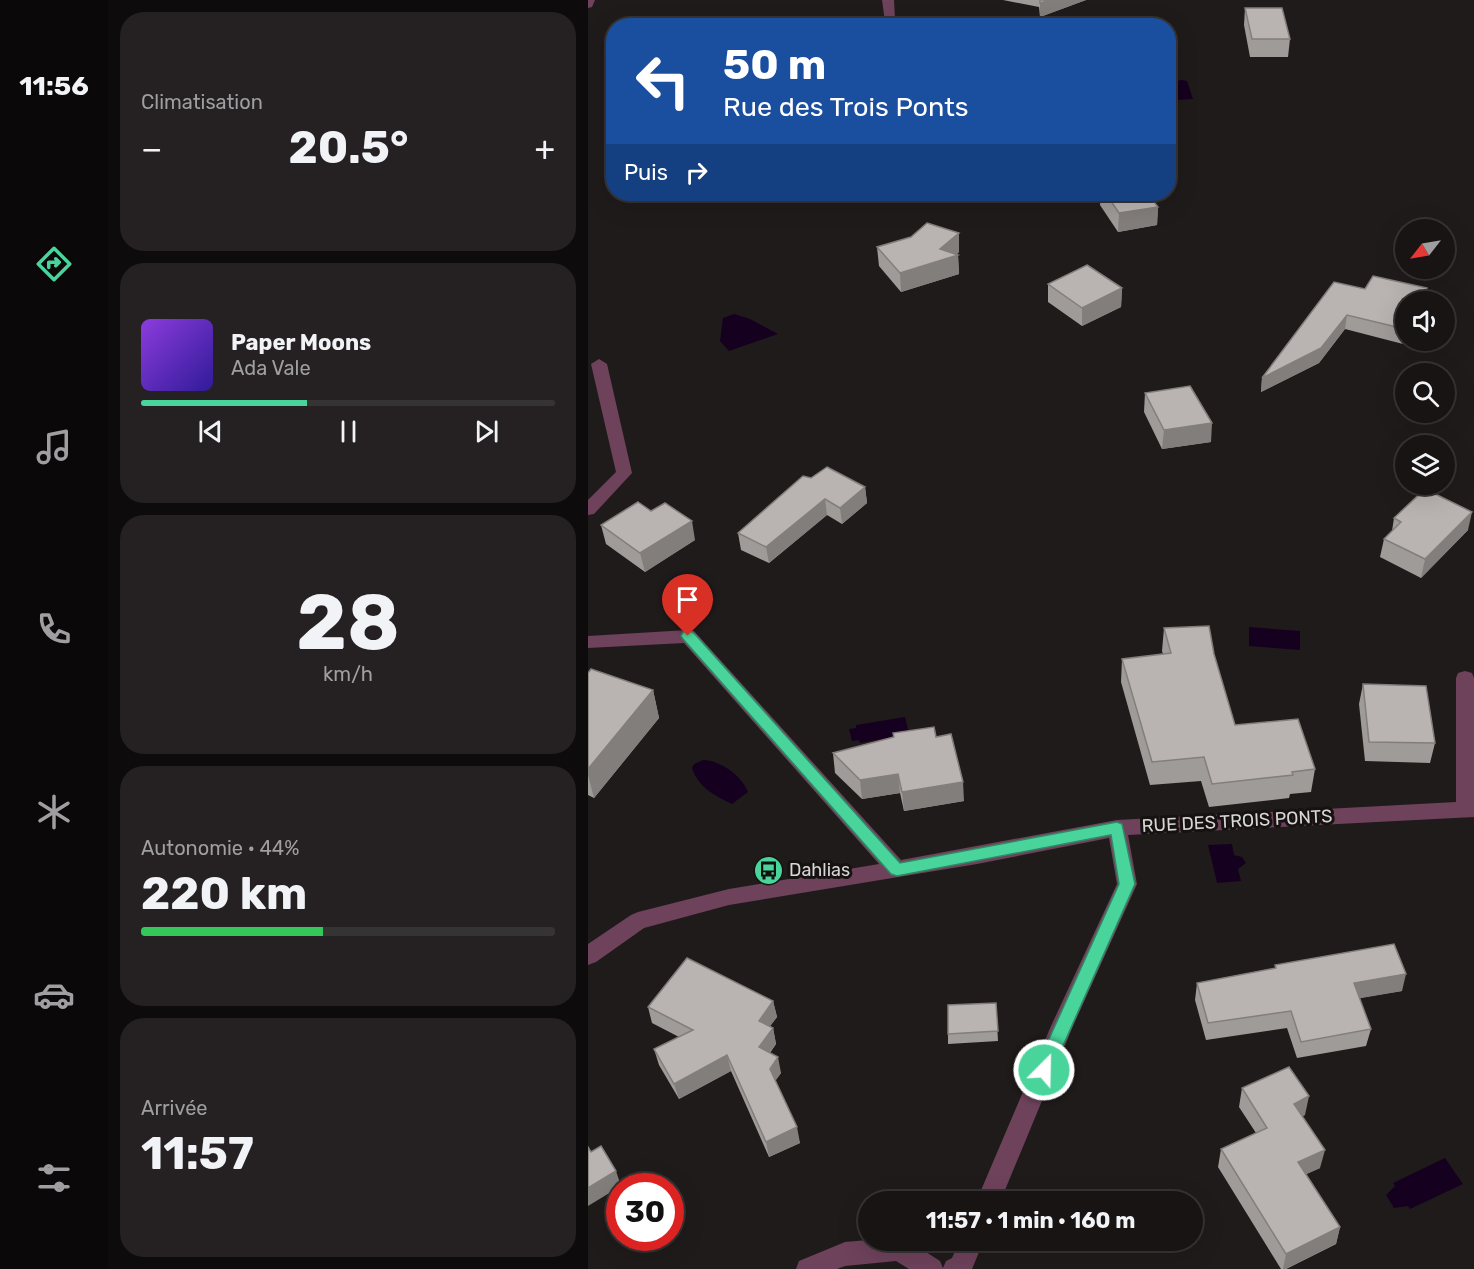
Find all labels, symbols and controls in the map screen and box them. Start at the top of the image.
text: 50 m [723,40,826,90]
icon: left [624,42,702,120]
text: 11:56 [19,70,89,102]
text: Climatisation [141,90,263,114]
text: Rue des Trois Ponts [723,91,969,123]
text: 20.5° [289,121,408,174]
text: − [141,129,162,168]
text: + [534,129,555,168]
icon: right [680,156,713,189]
text: Puis [624,159,668,186]
north arrow [1395,219,1455,279]
map controls [1395,219,1455,495]
icon: directions [33,243,75,285]
button: sound [1395,291,1455,351]
text: Paper Moons [231,329,371,356]
text: Ada Vale [231,356,311,380]
button: search [1395,363,1455,423]
icon: previous [194,415,227,448]
icon: pause [332,415,365,448]
icon: next [470,415,503,448]
icon: music [33,426,75,468]
button: layers [1395,435,1455,495]
pin [662,574,713,636]
text: 28 [296,576,400,669]
icon: arrive [671,583,704,616]
icon: phone [33,608,75,650]
text: km/h [323,662,373,686]
icon: climate [33,791,75,833]
street label: RUE DES TROIS PONTS [1141,805,1333,837]
text: Autonomie · 44% [141,836,300,860]
bus stop icon: Dahlias [752,854,784,886]
place label: Dahlias [789,859,850,881]
text: 220 km [141,867,307,920]
icon: car [33,974,75,1016]
position arrow [1012,1038,1076,1102]
text: Arrivée [141,1096,208,1120]
text: 11:57 [141,1127,254,1180]
icon: filters [33,1157,75,1199]
speed limit sign: 30 [606,1173,684,1251]
text: 11:57 · 1 min · 160 m [926,1207,1135,1234]

